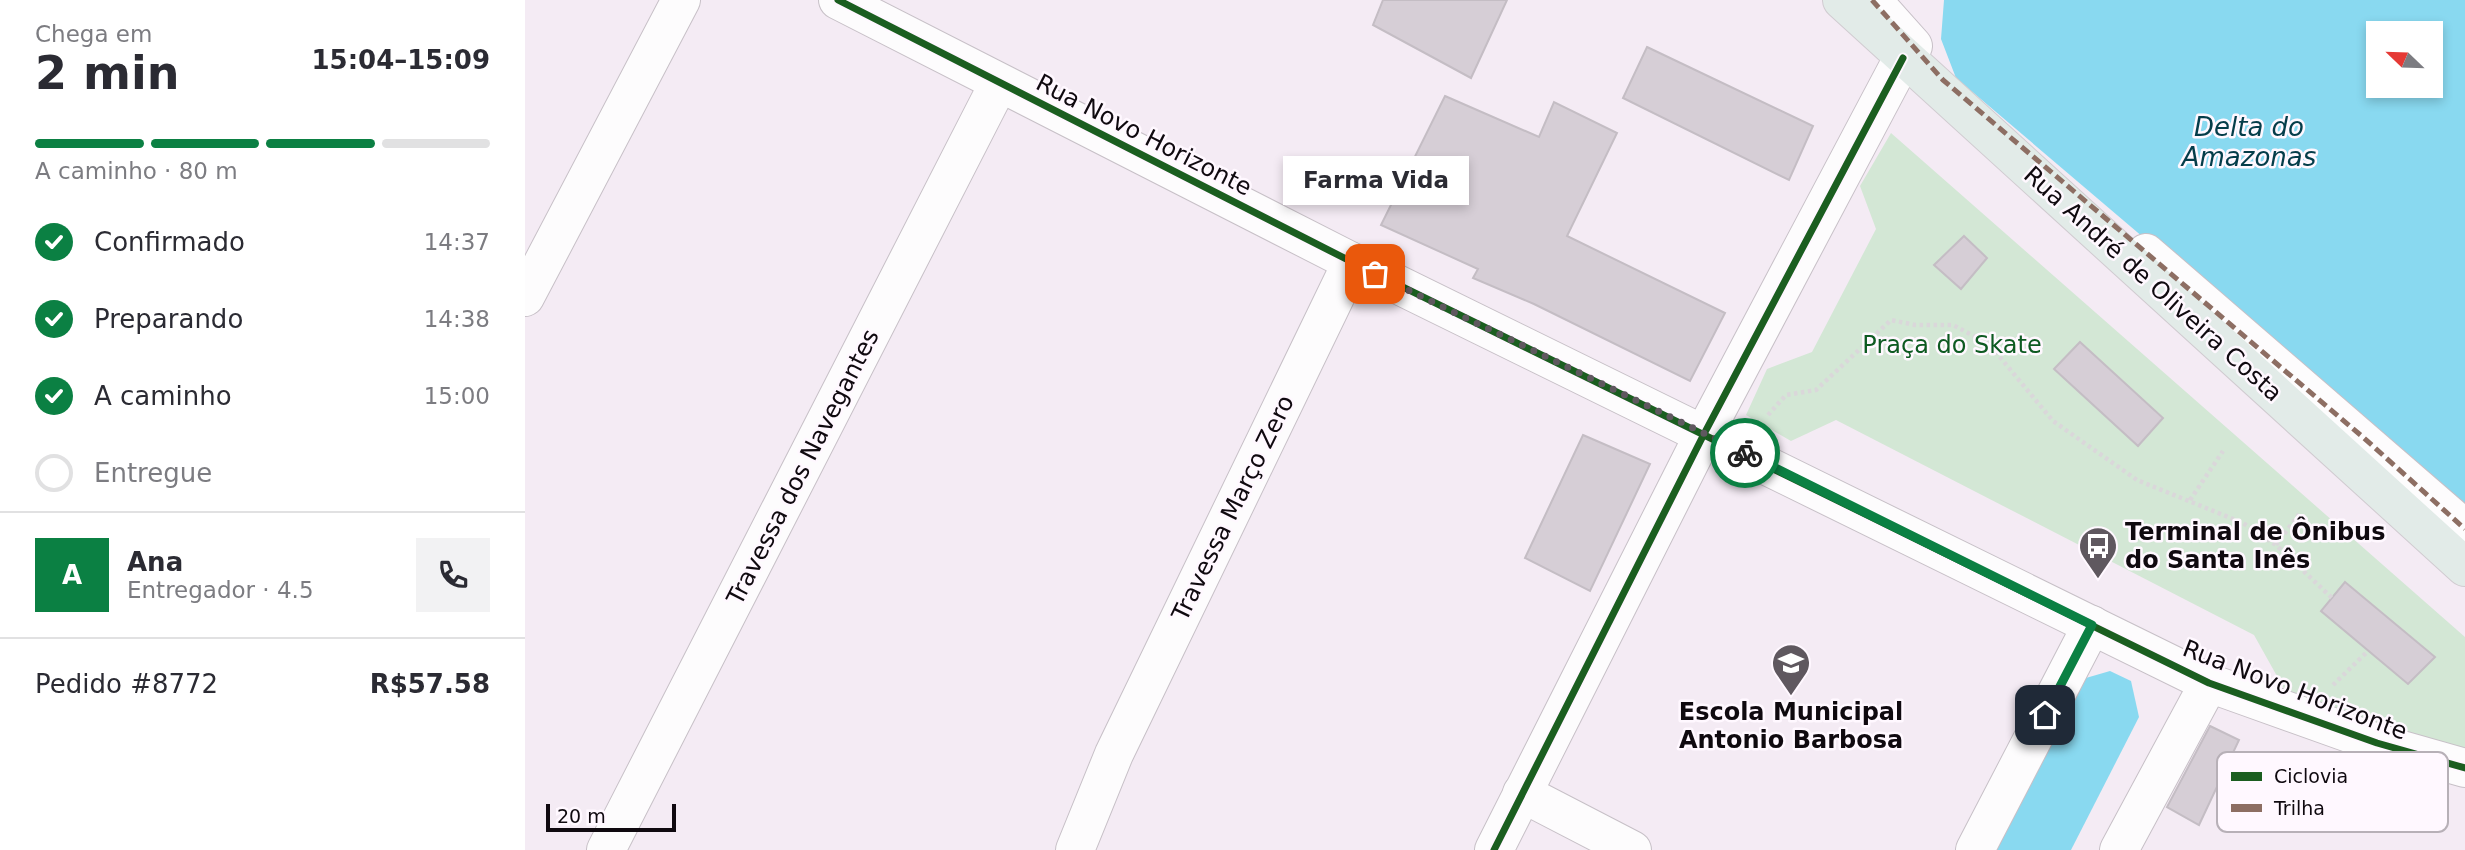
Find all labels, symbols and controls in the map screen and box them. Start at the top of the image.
text: Chega em [35,21,152,47]
north arrow [2366,21,2443,98]
map controls [2366,21,2443,98]
text: 15:04–15:09 [311,45,490,75]
text: 2 min [35,46,179,100]
street label: Rua Novo Horizonte [1032,68,1256,202]
water label: Delta do Amazonas [2180,112,2316,172]
callout: Farma Vida [1282,155,1468,204]
text: A caminho · 80 m [35,158,238,184]
street label: Rua André de Oliveira Costa [2018,161,2288,407]
text: Farma Vida [1303,167,1449,193]
icon: check [35,223,73,261]
text: Confirmado [94,227,245,257]
text: 14:37 [424,229,490,255]
pin [1345,244,1405,304]
icon: bag [1356,255,1394,293]
icon: check [35,300,73,338]
text: Preparando [94,304,243,334]
text: 14:38 [424,306,490,332]
street label: Travessa dos Navegantes [721,325,885,610]
park label: Praça do Skate [1862,331,2042,359]
icon: check [35,377,73,415]
text: A caminho [94,381,232,411]
text: 15:00 [424,383,490,409]
street label: Travessa Março Zero [1166,391,1300,626]
courier [1710,418,1780,488]
icon: bike [1726,434,1764,472]
text: Entregue [94,458,212,488]
place label: Terminal de Ônibus do Santa Inês [2125,516,2385,574]
bus stop icon: Terminal de Ônibus do Santa Inês [2077,525,2119,580]
button: phone [416,538,490,612]
text: Ana [127,547,183,577]
text: A [62,560,82,590]
text: Entregador · 4.5 [127,577,314,603]
street label: Rua Novo Horizonte [2179,634,2411,746]
school or university icon: Escola Municipal Antonio Barbosa [1770,642,1812,697]
text: Pedido #8772 [35,669,218,699]
text: R$57.58 [370,669,490,699]
pin [2015,685,2075,745]
icon: home [2026,696,2064,734]
place label: Escola Municipal Antonio Barbosa [1679,698,1903,754]
legend [2217,752,2448,832]
text: Ciclovia [2274,765,2348,787]
text: Trilha [2273,797,2325,819]
scale bar [546,801,675,833]
text: 20 m [557,805,606,827]

